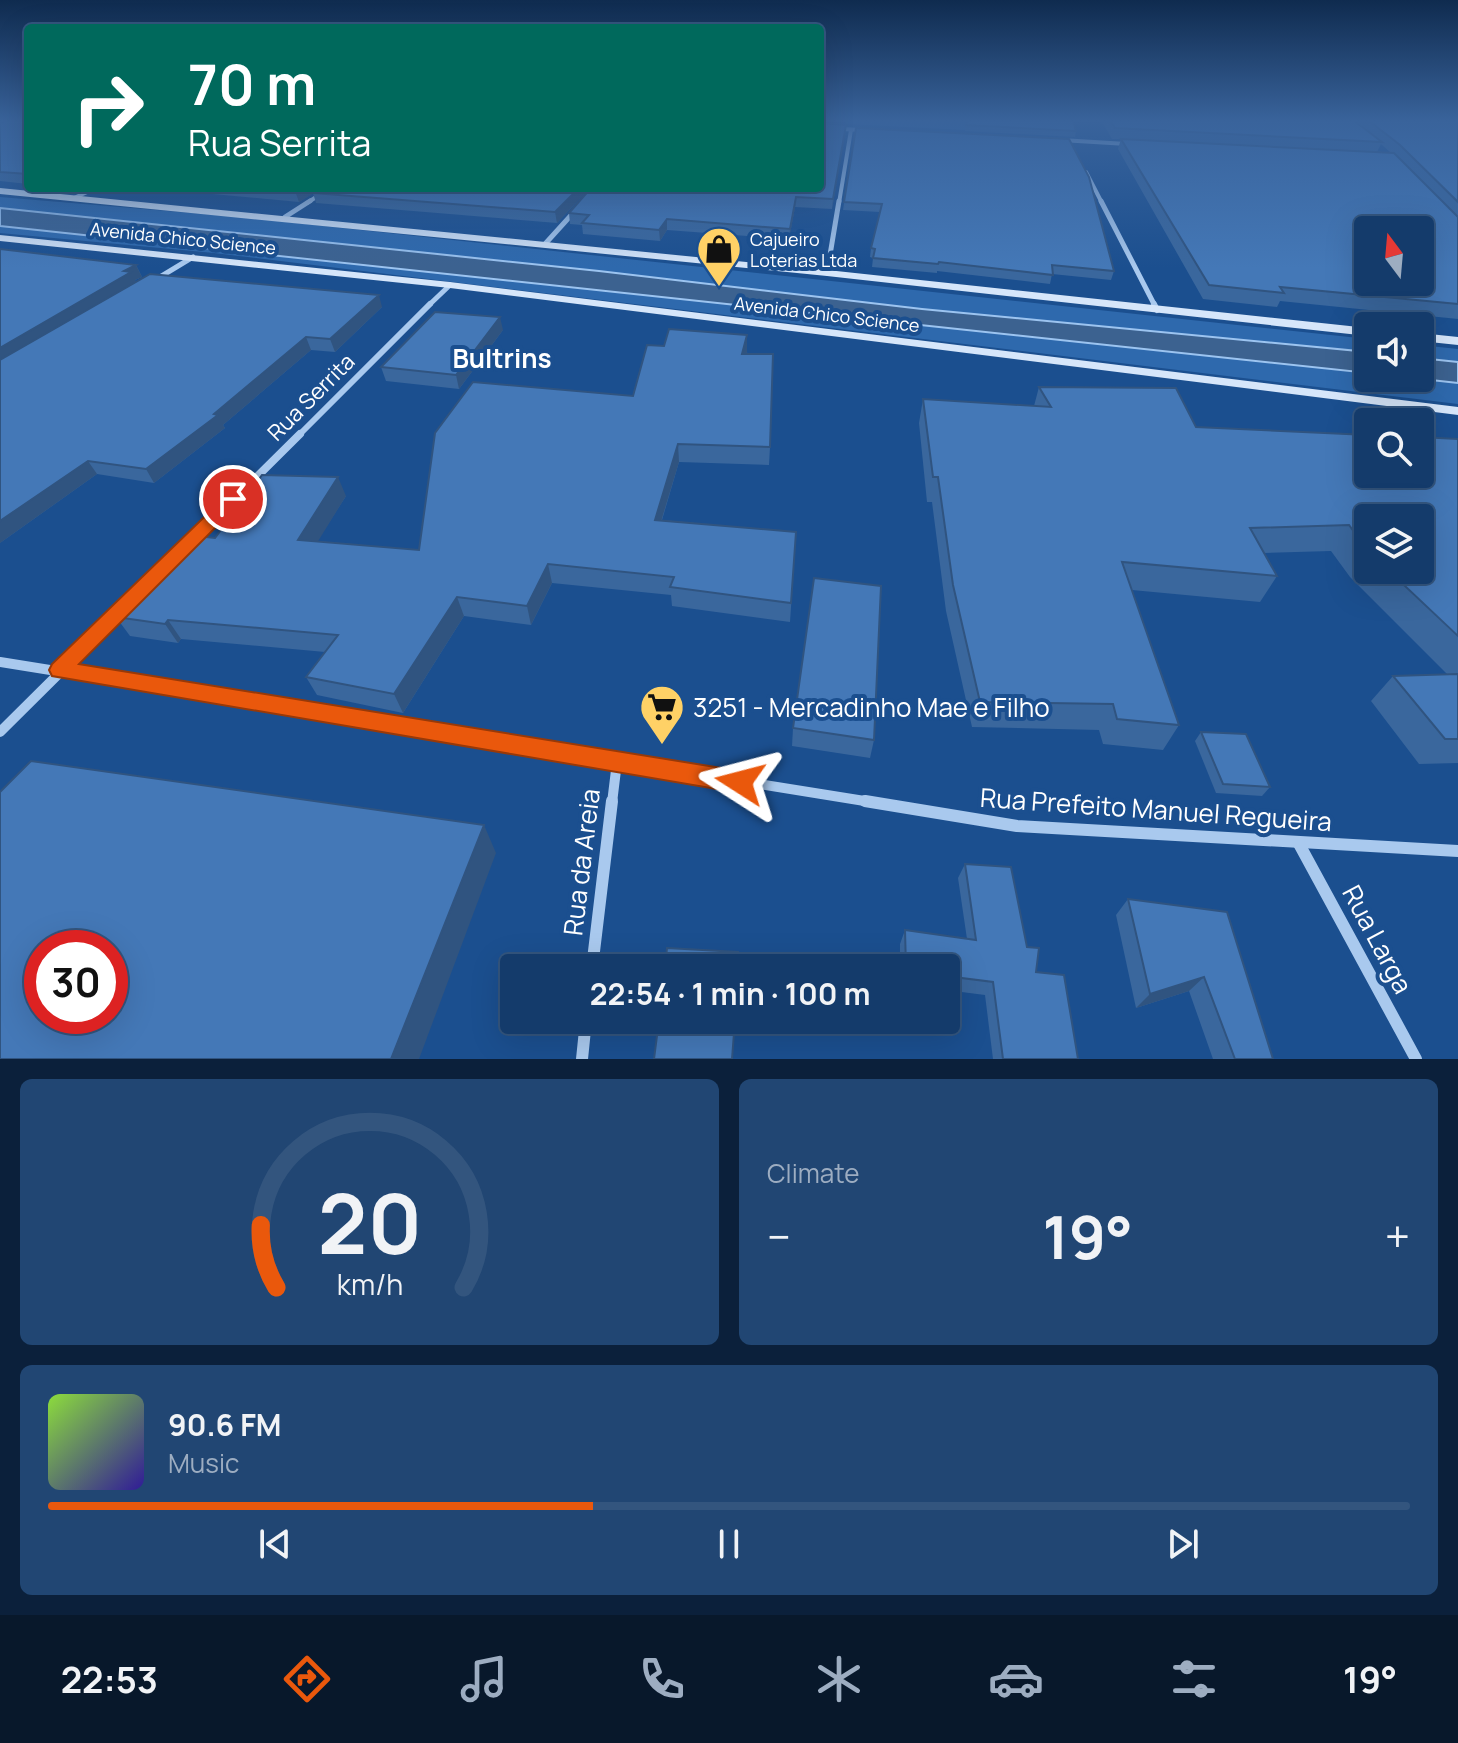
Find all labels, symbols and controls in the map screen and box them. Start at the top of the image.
text: 70 m [188,45,316,122]
icon: right [56,56,160,160]
text: Rua Serrita [188,118,371,167]
street label: Avenida Chico Science [89,216,277,260]
north arrow [1354,216,1434,296]
map controls [1354,216,1434,584]
shop icon: Cajueiro Loterias Ltda [695,225,743,288]
place label: Cajueiro Loterias Ltda [750,227,857,272]
street label: Avenida Chico Science [733,291,921,337]
button: sound [1354,312,1434,392]
district label: Bultrins [452,340,552,376]
street label: Rua Serrita [261,347,361,447]
button: search [1354,408,1434,488]
pin [199,465,267,533]
icon: arrive [211,477,255,521]
button: layers [1354,504,1434,584]
supermarket icon: 3251 - Mercadinho Mae e Filho [638,683,686,746]
place label: 3251 - Mercadinho Mae e Filho [693,689,1050,725]
position arrow [698,740,782,824]
street label: Rua Prefeito Manuel Regueira [979,779,1333,839]
street label: Rua da Areia [554,786,608,938]
street label: Rua Larga [1334,879,1422,999]
speed limit sign: 30 [24,930,128,1034]
text: 22:54 · 1 min · 100 m [590,973,870,1014]
text: Climate [767,1155,859,1191]
text: 20 [317,1165,422,1279]
text: 19° [1042,1195,1133,1277]
text: − [767,1206,791,1266]
text: + [1385,1206,1410,1266]
text: km/h [336,1265,403,1304]
text: 90.6 FM [168,1404,282,1445]
text: Music [168,1445,239,1481]
icon: previous [253,1522,297,1566]
icon: pause [707,1522,751,1566]
icon: next [1161,1522,1205,1566]
icon: directions [279,1651,335,1707]
icon: music [456,1651,512,1707]
icon: phone [634,1651,690,1707]
icon: climate [811,1651,867,1707]
icon: car [988,1651,1044,1707]
icon: filters [1166,1651,1222,1707]
text: 22:53 [61,1655,158,1704]
text: 19° [1343,1655,1397,1704]

